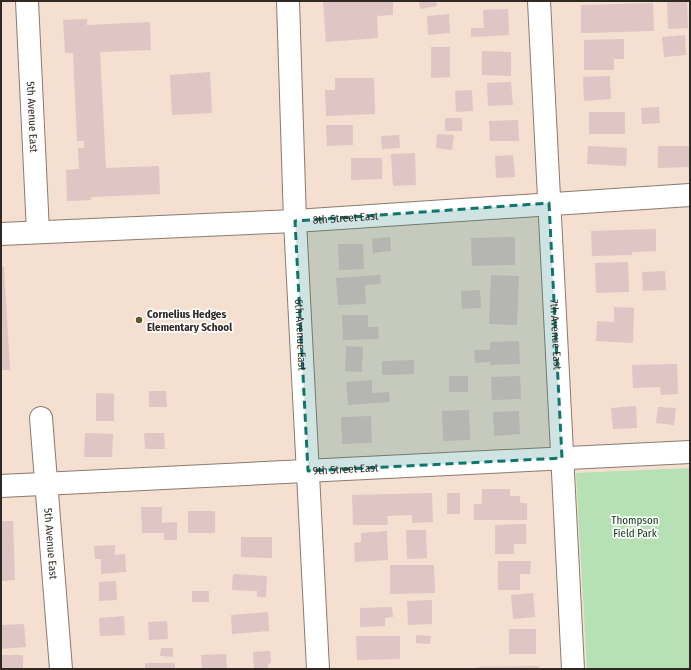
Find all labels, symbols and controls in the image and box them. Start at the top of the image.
street label: 5th Avenue East [24,81,41,153]
street label: 8th Street East [312,209,379,226]
street label: 6th Avenue East [293,299,309,371]
street label: 7th Avenue East [548,299,564,371]
place label: Cornelius Hedges Elementary School [147,308,233,334]
marker: Cornelius Hedges Elementary School [134,315,144,325]
street label: 9th Street East [312,461,379,477]
street label: 5th Avenue East [42,508,60,580]
park label: Thompson Field Park [611,514,659,540]

